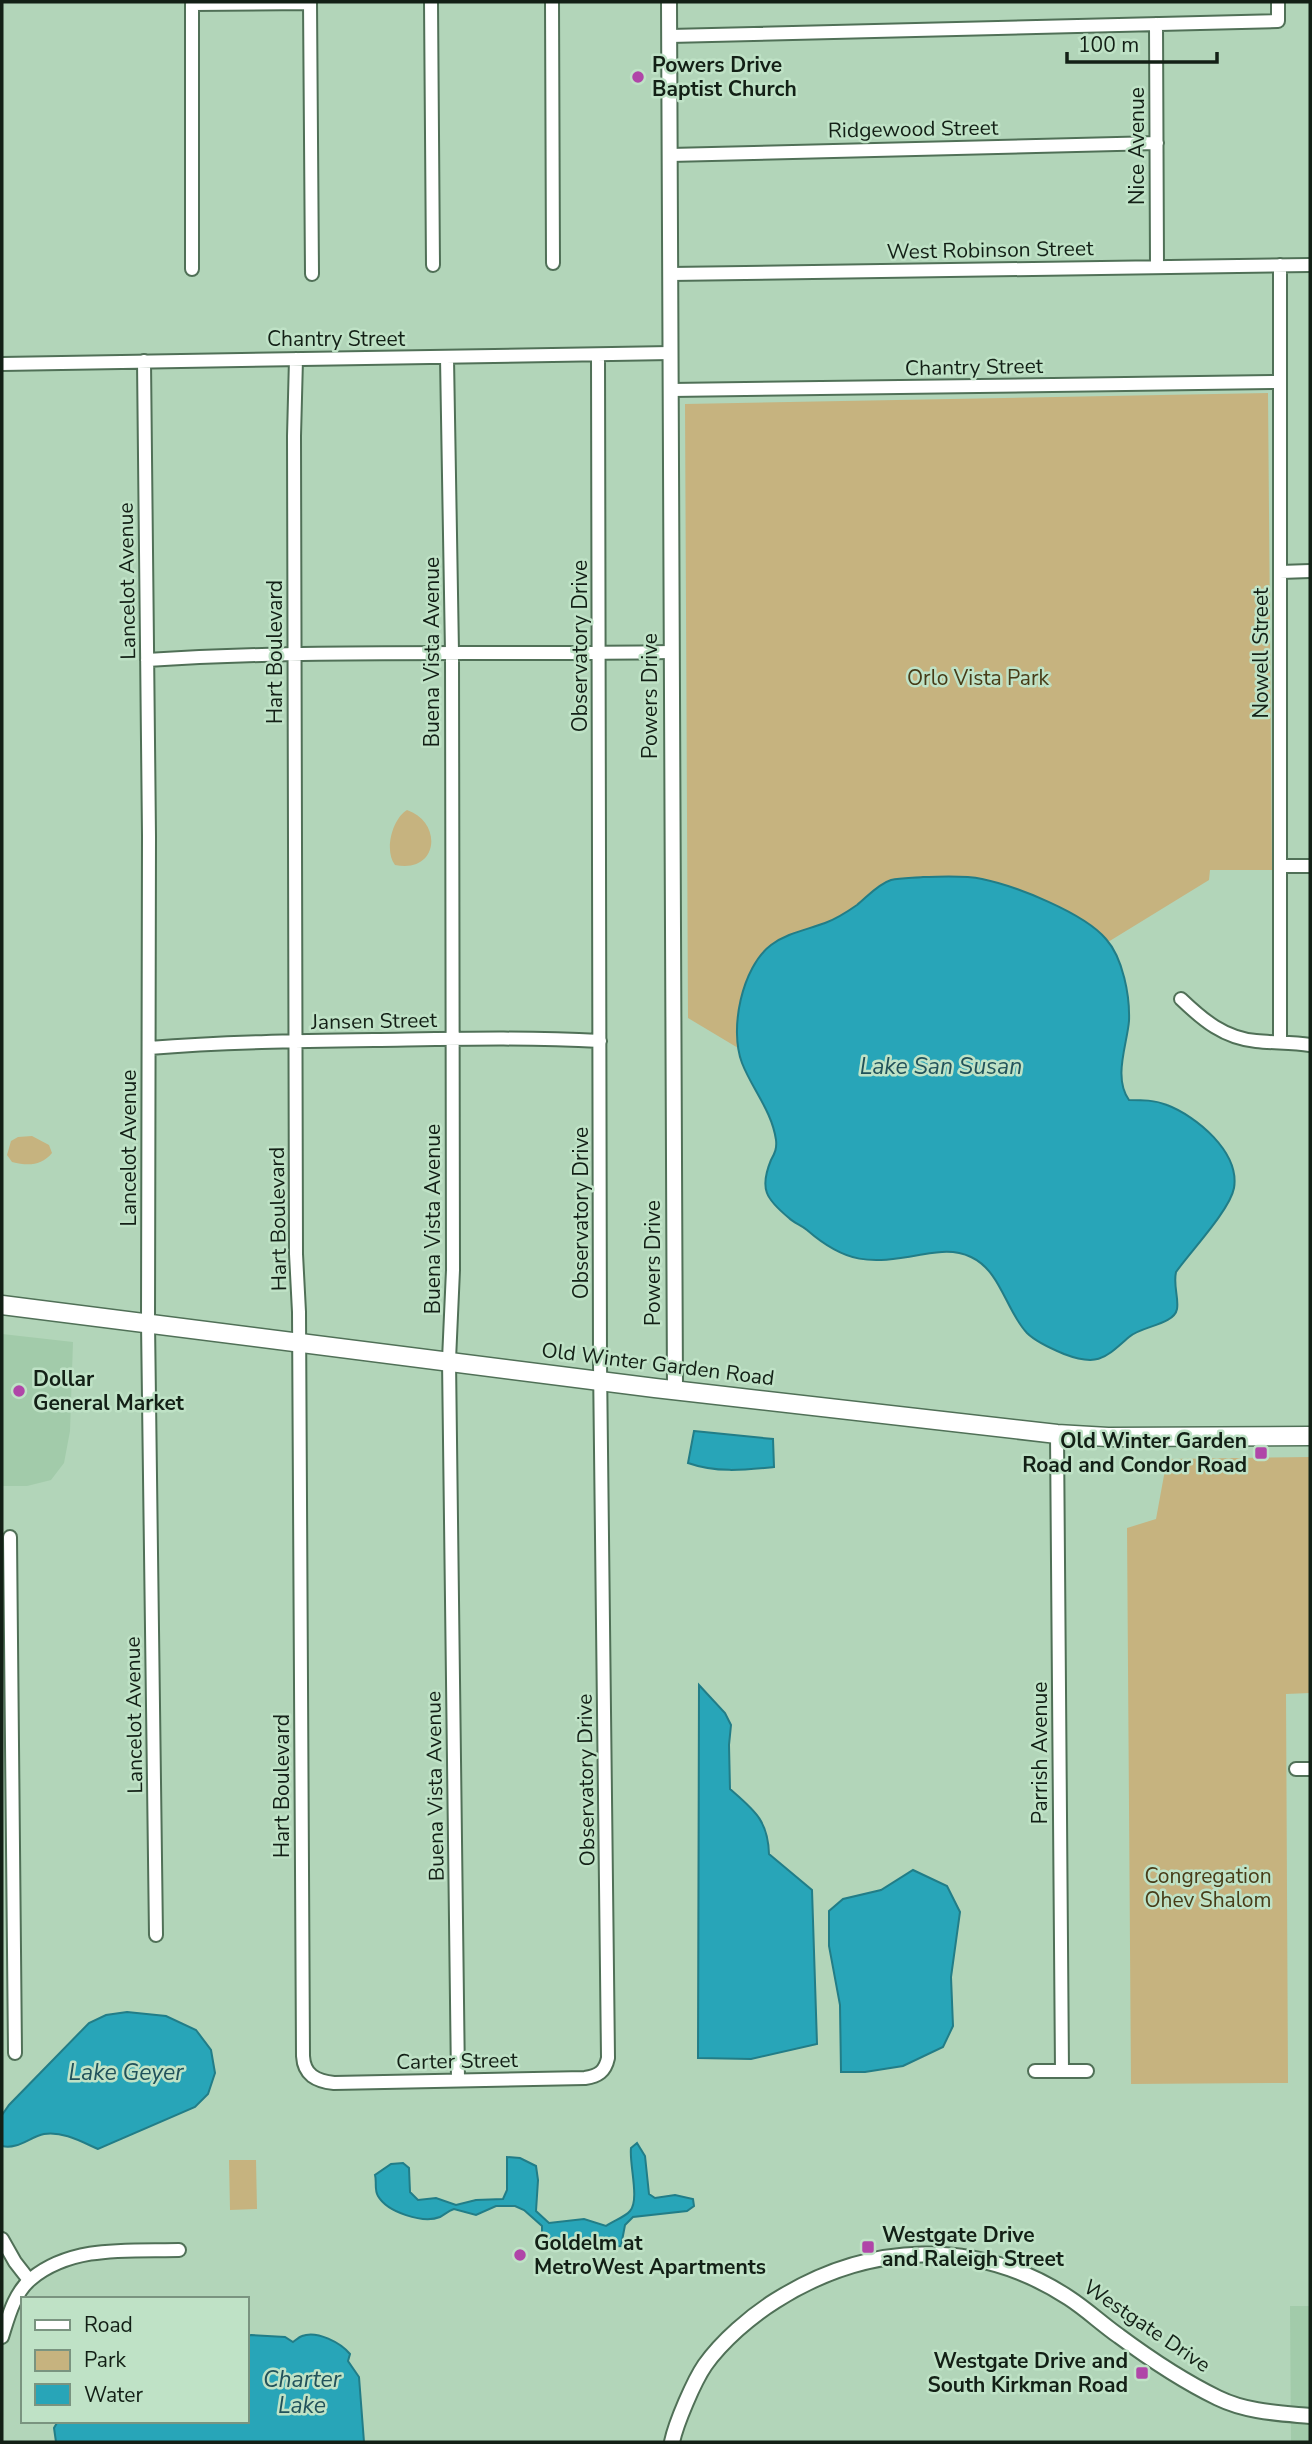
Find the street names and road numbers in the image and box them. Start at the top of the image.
street label: Nice Avenue [1123,87,1151,205]
street label: Ridgewood Street [828,114,999,144]
street label: West Robinson Street [886,234,1094,266]
street label: Chantry Street [267,325,406,353]
street label: Chantry Street [905,352,1044,382]
street label: Lancelot Avenue [112,502,142,660]
street label: Buena Vista Avenue [418,557,446,747]
street label: Observatory Drive [566,560,594,732]
street label: Hart Boulevard [261,580,289,724]
street label: Nowell Street [1247,587,1275,718]
street label: Powers Drive [636,633,664,759]
street label: Jansen Street [310,1006,438,1036]
street label: Lancelot Avenue [115,1069,143,1227]
street label: Buena Vista Avenue [419,1124,447,1314]
street label: Observatory Drive [567,1127,595,1299]
street label: Hart Boulevard [263,1147,293,1291]
street label: Powers Drive [639,1200,667,1326]
street label: Old Winter Garden Road [540,1336,776,1392]
street label: Lancelot Avenue [119,1636,149,1794]
street label: Parrish Avenue [1026,1682,1054,1824]
street label: Buena Vista Avenue [419,1691,451,1881]
street label: Observatory Drive [570,1693,602,1867]
street label: Hart Boulevard [268,1714,296,1858]
street label: Carter Street [396,2046,519,2076]
street label: Westgate Drive [1078,2273,1216,2379]

